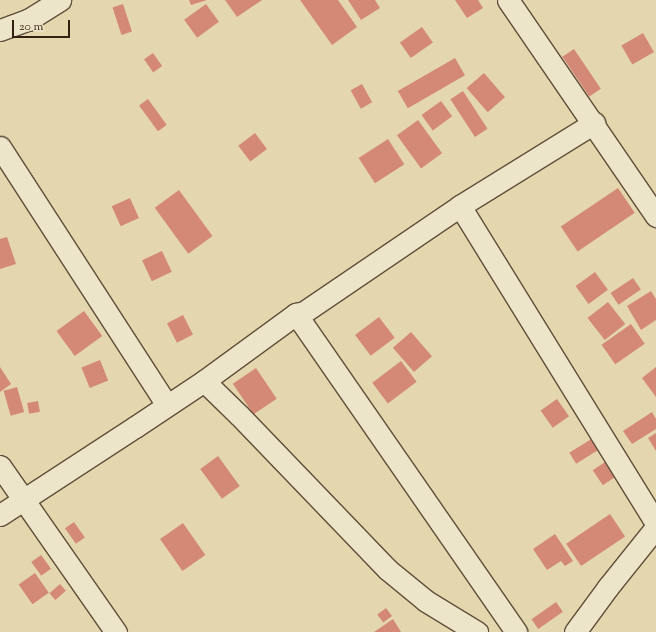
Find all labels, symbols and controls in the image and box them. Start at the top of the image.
scale bar [14,12,72,38]
text: 20 m [19,18,43,36]

